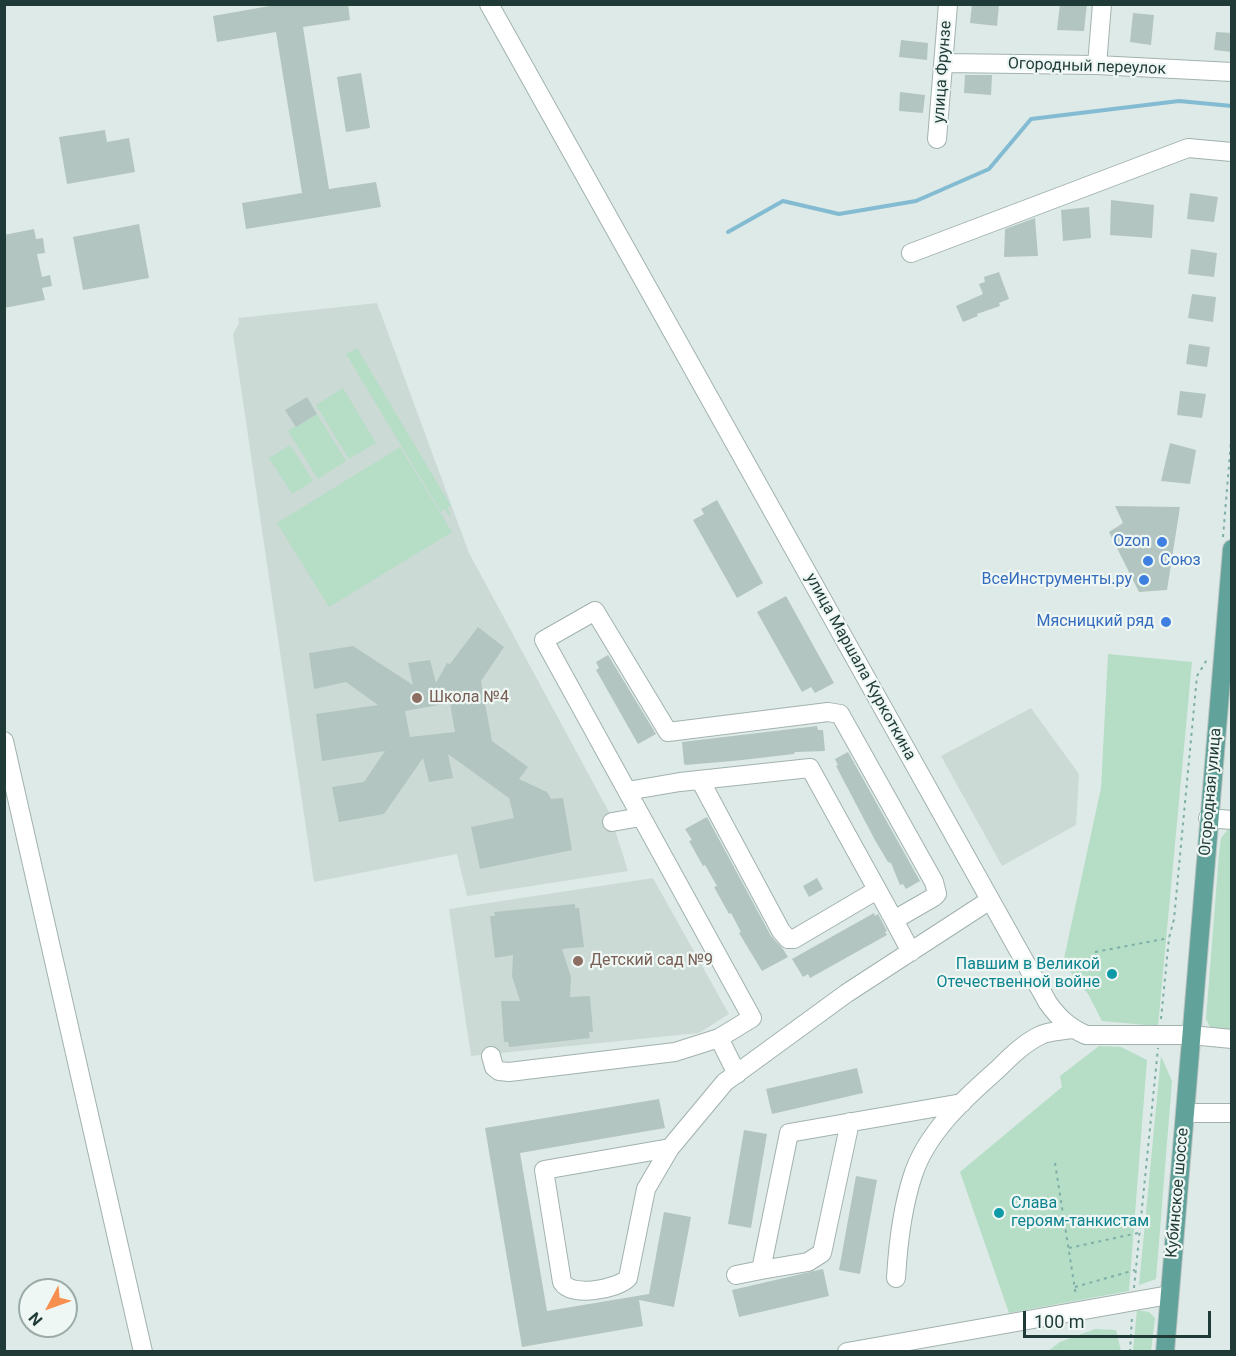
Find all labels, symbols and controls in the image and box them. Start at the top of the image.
street label: улица Фрунзе [930,20,956,124]
street label: Огородный переулок [1008,55,1166,79]
place label: Ozon [1113,532,1150,552]
marker: Ozon [1155,535,1169,549]
place label: Союз [1160,551,1201,571]
marker: Союз [1141,554,1155,568]
street label: улица Маршала Куркоткина [801,570,919,764]
place label: ВсеИнструменты.ру [982,570,1132,590]
marker: ВсеИнструменты.ру [1137,573,1151,587]
place label: Мясницкий ряд [1036,612,1154,632]
marker: Мясницкий ряд [1159,615,1173,629]
place label: Школа №4 [429,688,509,708]
marker: Школа №4 [410,691,424,705]
street label: Огородная улица [1196,727,1226,857]
place label: Детский сад №9 [590,951,713,971]
marker: Детский сад №9 [571,954,585,968]
place label: Павшим в Великой Отечественной войне [937,955,1100,993]
marker: Павшим в Великой Отечественной войне [1105,967,1119,981]
street label: Кубинское шоссе [1163,1127,1193,1259]
place label: Слава героям-танкистам [1011,1194,1149,1232]
marker: Слава героям-танкистам [992,1206,1006,1220]
north arrow [18,1278,78,1338]
scale bar [1026,1299,1214,1337]
text: N [25,1308,46,1329]
text: 100 m [1034,1311,1085,1332]

